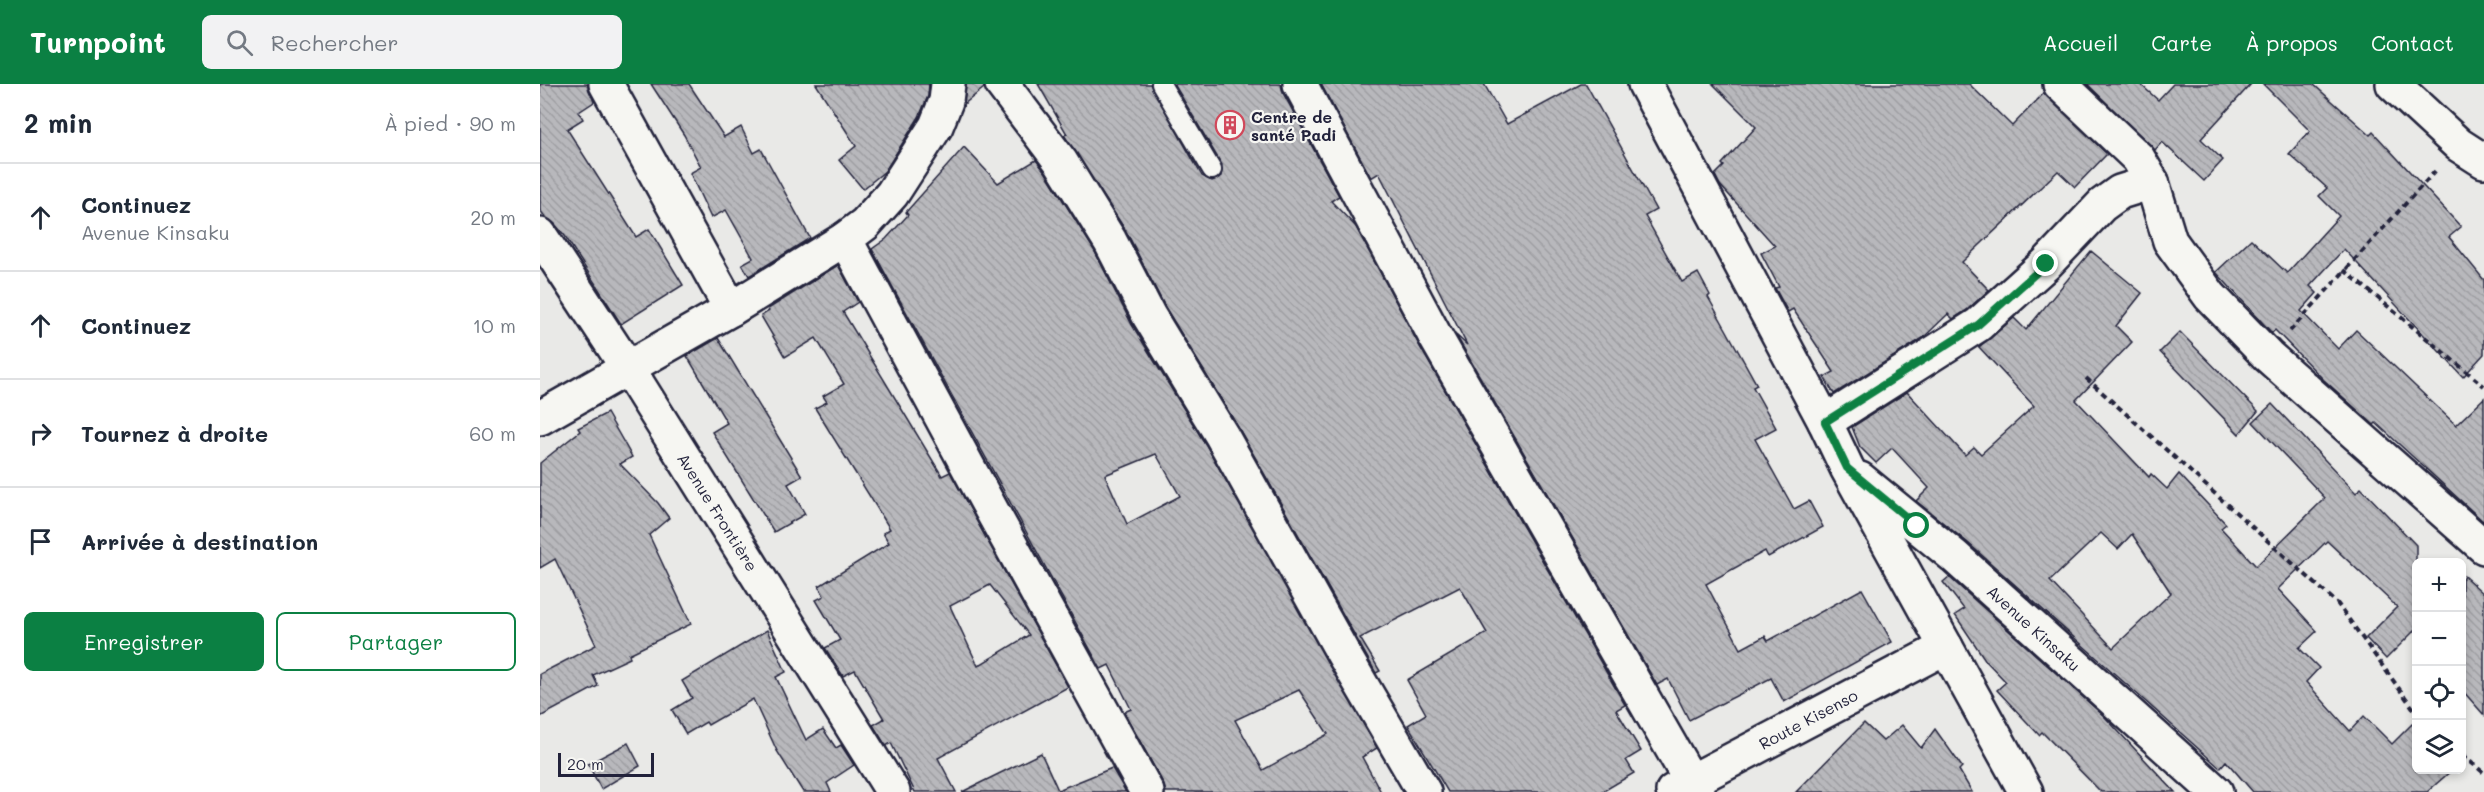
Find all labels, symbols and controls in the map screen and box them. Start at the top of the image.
search box [202,15,622,69]
text: Turnpoint [30,24,166,60]
icon: search [223,26,256,59]
text: Rechercher [271,28,399,57]
text: Accueil [2043,29,2118,56]
text: Carte [2151,29,2212,56]
text: À propos [2245,29,2338,56]
text: Contact [2371,29,2454,56]
text: 2 min [24,106,92,140]
place label: Centre de santé Padi [1251,106,1337,145]
building icon: Centre de santé Padi [1214,109,1246,141]
text: À pied · 90 m [384,110,516,136]
text: Continuez [81,190,191,219]
icon: ahead [24,201,57,234]
text: 20 m [470,204,516,230]
text: Avenue Kinsaku [81,219,230,245]
route end [2032,250,2058,276]
icon: ahead [24,309,57,342]
text: Continuez [81,311,191,340]
text: 10 m [472,312,516,338]
icon: right [24,417,57,450]
text: Tournez à droite [81,419,268,448]
text: 60 m [469,420,516,446]
street label: Avenue Frontière [673,449,763,575]
route start [1903,512,1929,538]
icon: arrive [24,525,57,558]
text: Arrivée à destination [81,527,318,556]
map controls [2412,558,2466,774]
button: + [2412,558,2466,612]
street label: Avenue Kinsaku [1983,580,2085,676]
button: Enregistrer [24,612,264,671]
button: Partager [276,612,516,671]
button: − [2412,612,2466,666]
button: locate [2412,666,2466,720]
street label: Route Kisenso [1755,684,1861,754]
button: layers [2412,720,2466,774]
scale bar [558,750,654,778]
text: 20 m [567,753,604,774]

